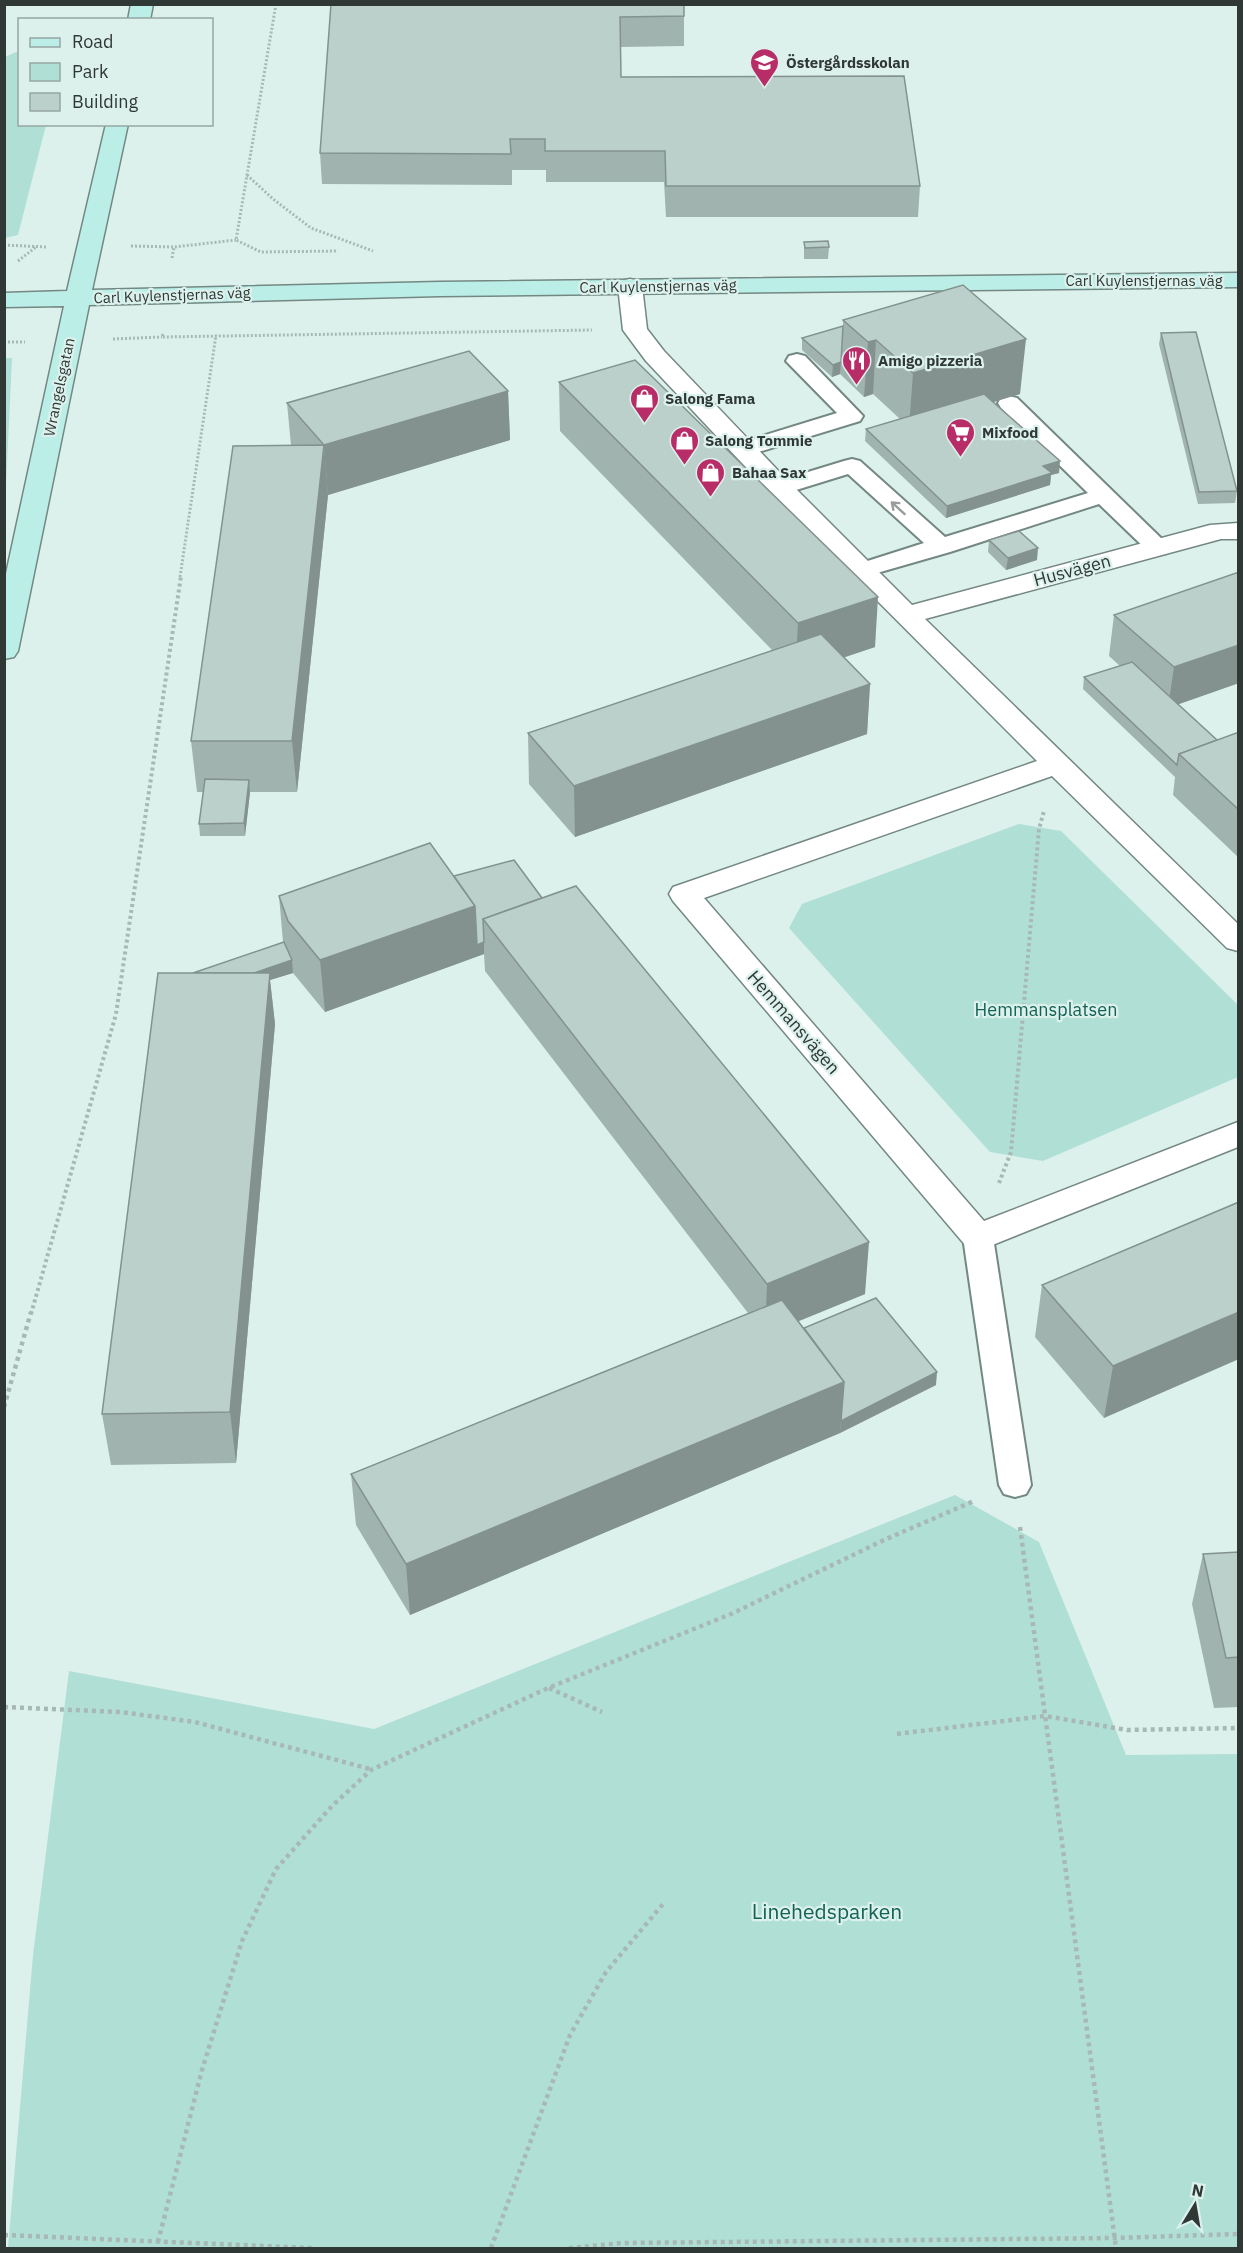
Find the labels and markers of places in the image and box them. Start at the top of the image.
school or university icon: Östergårdsskolan [749,46,781,88]
place label: Östergårdsskolan [786,53,910,72]
restaurant icon: Amigo pizzeria [841,344,873,386]
place label: Amigo pizzeria [878,351,983,370]
shop icon: Salong Fama [628,382,660,424]
place label: Salong Fama [665,389,756,408]
supermarket icon: Mixfood [945,416,977,458]
place label: Mixfood [982,423,1038,442]
shop icon: Salong Tommie [668,424,700,466]
place label: Salong Tommie [705,431,812,450]
shop icon: Bahaa Sax [695,456,727,498]
place label: Bahaa Sax [732,463,807,482]

